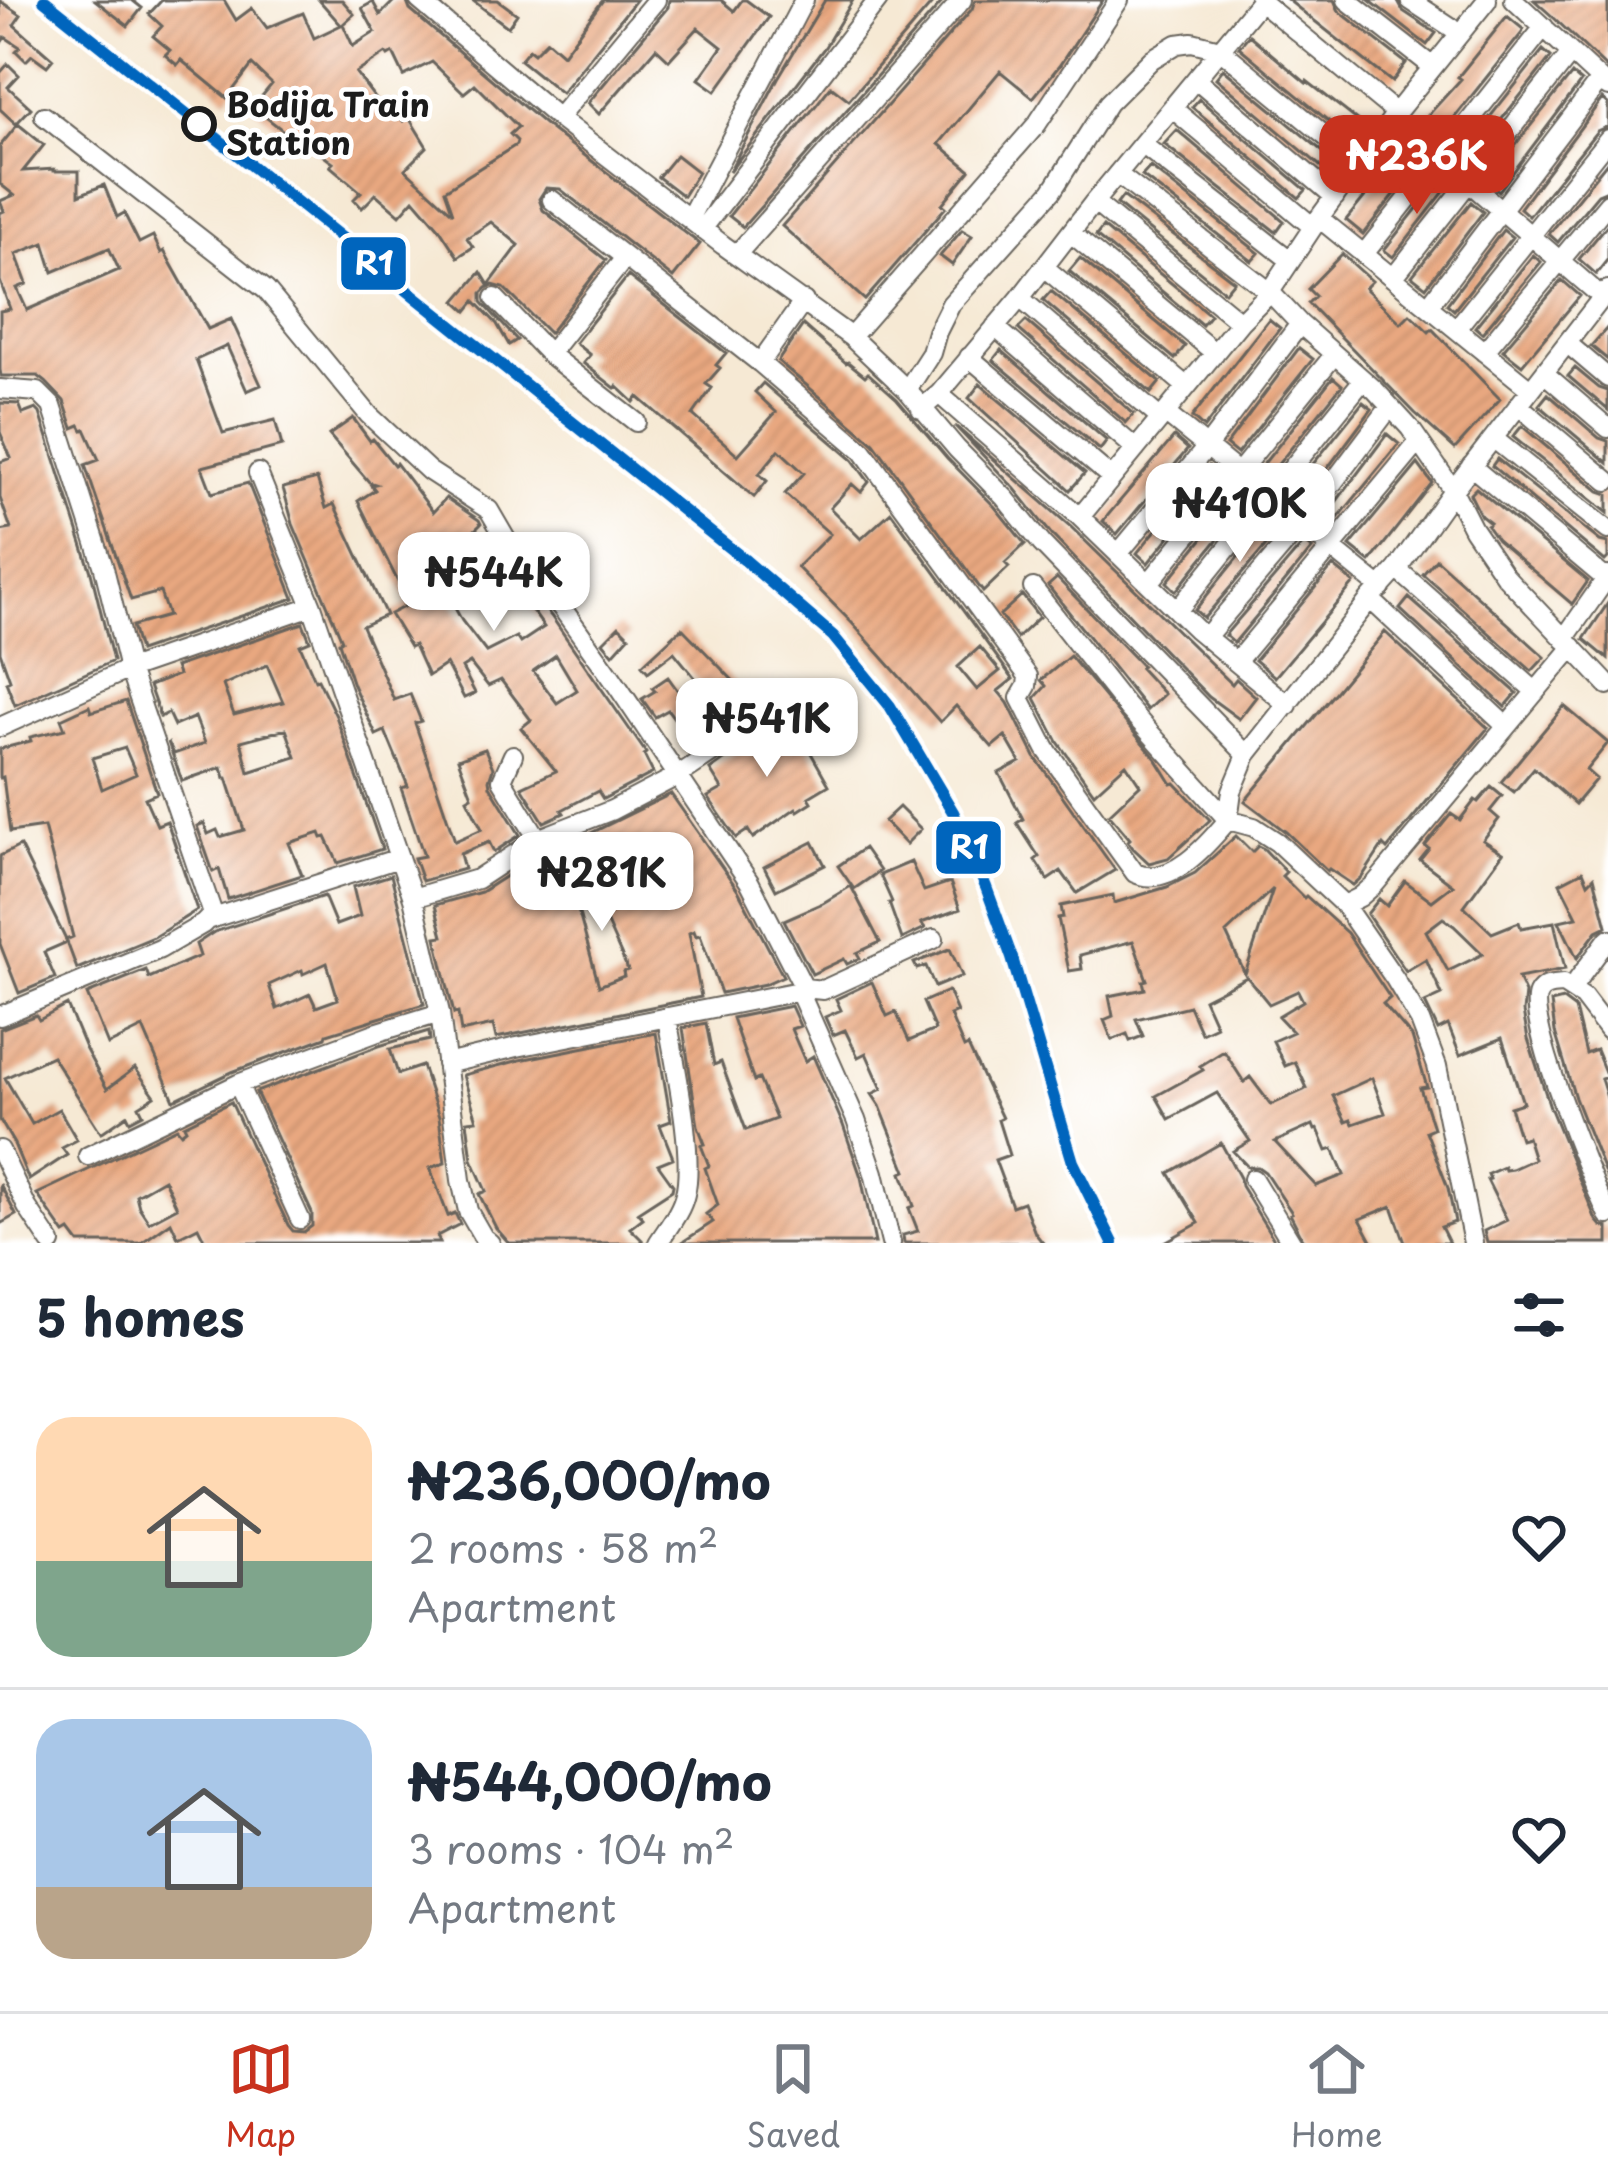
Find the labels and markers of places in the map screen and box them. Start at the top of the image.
place label: Bodija Train Station [226,78,430,166]
marker: Bodija Train Station [183,108,215,140]
pin: ₦236K [1333,115,1501,217]
pin: ₦410K [1156,463,1324,565]
pin: ₦544K [410,532,578,634]
pin: ₦541K [683,678,851,780]
pin: ₦281K [518,832,686,934]

